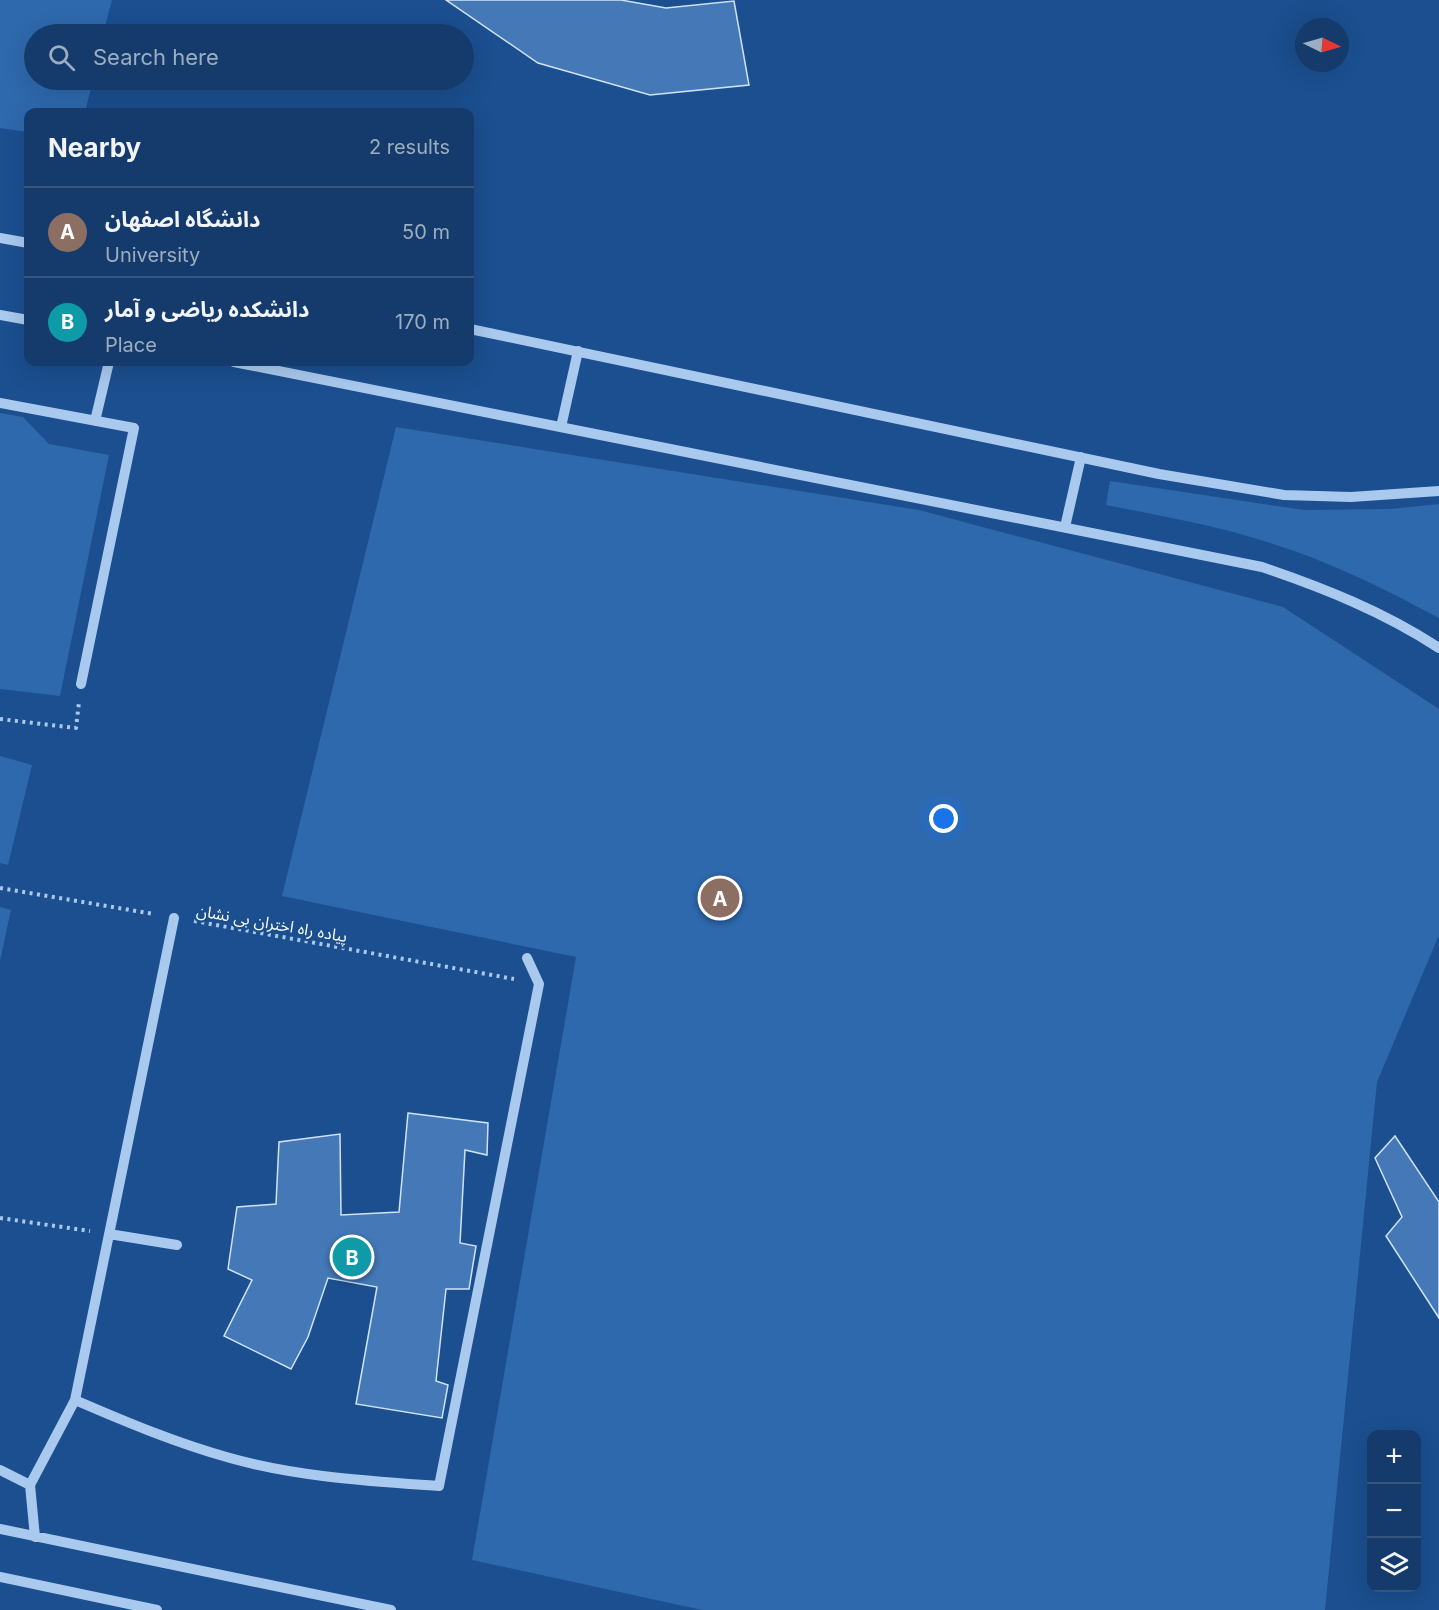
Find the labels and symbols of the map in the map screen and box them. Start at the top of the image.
north arrow [1295,18,1349,72]
your location [929,804,958,833]
pin: A [700,876,740,920]
street label: پیاده راه اختران بی نشان [195,900,349,947]
pin: B [332,1234,372,1280]

